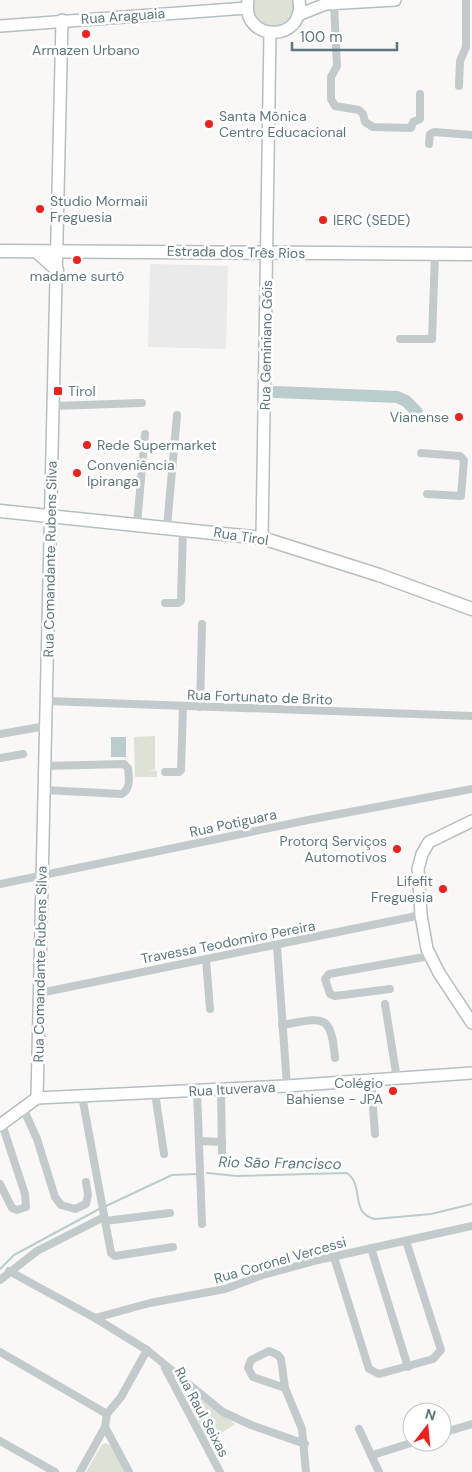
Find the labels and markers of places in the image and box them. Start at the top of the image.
marker: Armazen Urbano [80,28,92,40]
place label: Armazen Urbano [32,41,140,59]
place label: Santa Mônica Centro Educacional [219,107,346,141]
marker: Santa Mônica Centro Educacional [203,118,215,130]
place label: Studio Mormaii Freguesia [50,192,148,226]
marker: Studio Mormaii Freguesia [34,203,46,215]
place label: IERC (SEDE) [333,211,410,229]
marker: IERC (SEDE) [317,214,329,226]
marker: madame surtô [71,254,83,266]
place label: madame surtô [30,267,124,285]
place label: Tirol [68,382,96,400]
marker: Tirol [52,385,64,397]
place label: Vianense [390,408,449,426]
marker: Vianense [453,411,465,423]
place label: Rede Supermarket [97,436,216,454]
marker: Rede Supermarket [81,439,93,451]
place label: Conveniência Ipiranga [87,456,175,490]
marker: Conveniência Ipiranga [71,467,83,479]
place label: Protorq Serviços Automotivos [280,832,387,866]
marker: Protorq Serviços Automotivos [391,843,403,855]
place label: Lifefit Freguesia [371,872,433,906]
marker: Lifefit Freguesia [437,883,449,895]
place label: Colégio Bahiense - JPA [286,1074,383,1108]
marker: Colégio Bahiense - JPA [387,1085,399,1097]

